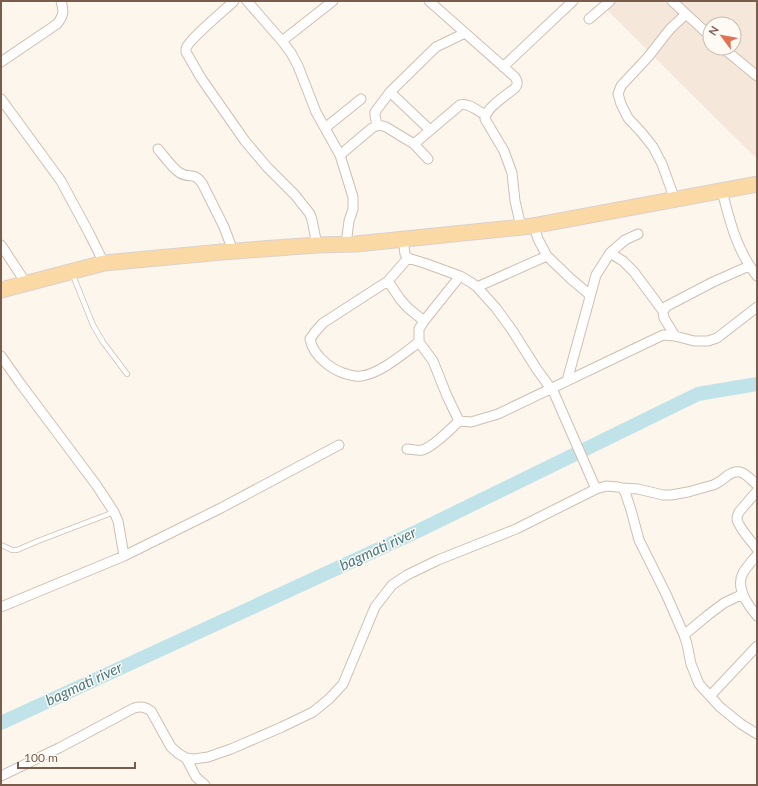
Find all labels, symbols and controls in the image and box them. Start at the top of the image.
north arrow [702,16,742,56]
text: N [705,23,721,37]
water label: bagmati river [336,522,419,574]
water label: bagmati river [42,657,125,709]
scale bar [18,744,135,770]
text: 100 m [24,750,58,765]

